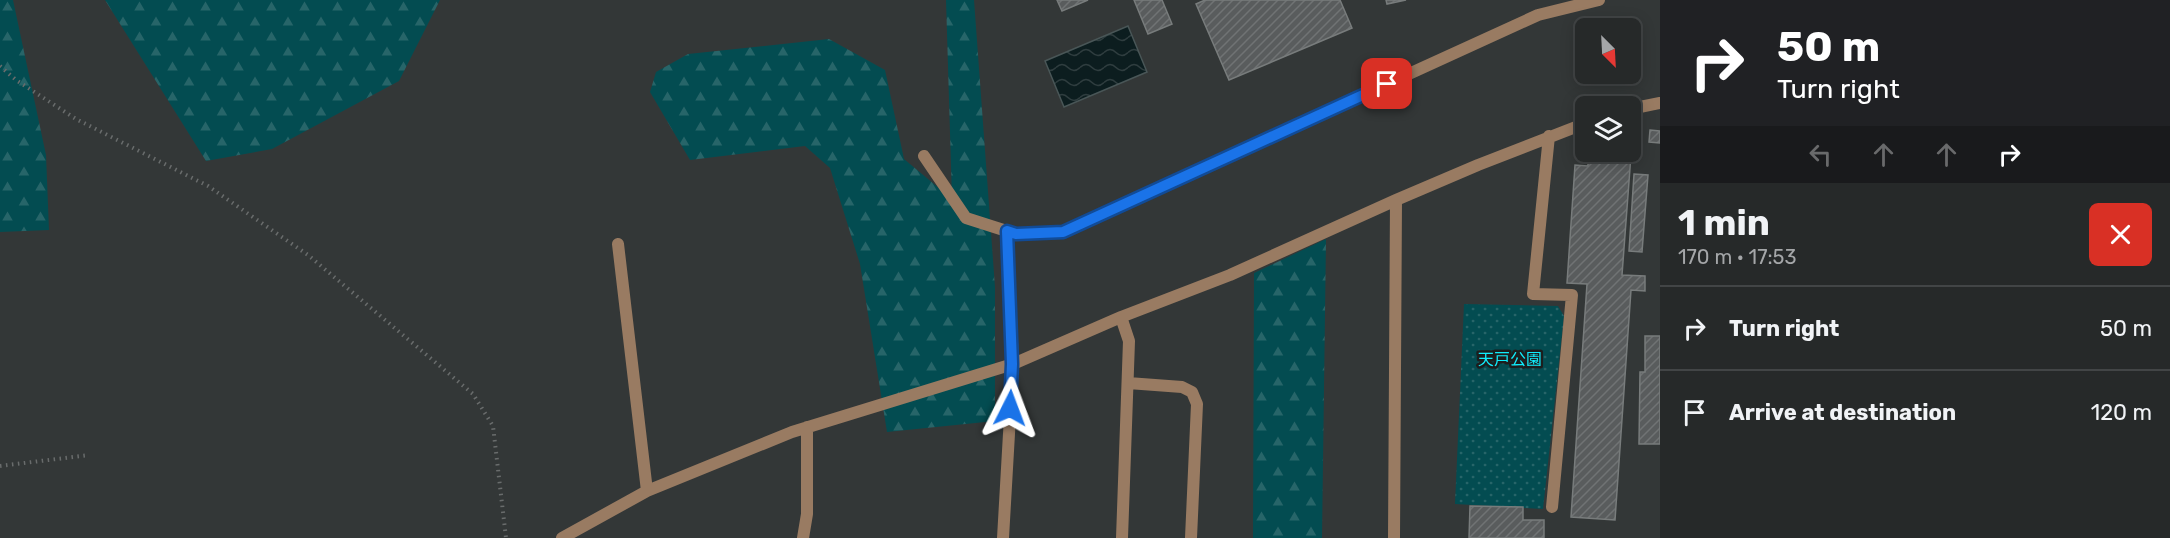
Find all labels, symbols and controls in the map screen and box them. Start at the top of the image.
north arrow [1575,18,1641,84]
map controls [1575,18,1641,162]
text: 50 m [1777,22,1880,72]
icon: right [1678,24,1756,102]
pin [1361,58,1412,109]
icon: arrive [1370,67,1403,100]
text: Turn right [1777,73,1900,105]
button: layers [1575,96,1641,162]
icon: left [1804,138,1837,171]
icon: ahead [1867,138,1900,171]
icon: ahead [1930,138,1963,171]
icon: right [1993,138,2026,171]
text: 1 min [1678,201,1770,244]
button: close [2089,203,2152,266]
text: 170 m · 17:53 [1678,245,1796,269]
icon: right [1678,312,1711,345]
text: Turn right [1729,315,1839,342]
text: 50 m [2100,315,2152,342]
park label: 天戸公園 [1478,350,1542,369]
position arrow [978,376,1042,440]
icon: arrive [1678,396,1711,429]
text: Arrive at destination [1729,399,1956,426]
text: 120 m [2091,399,2152,426]

